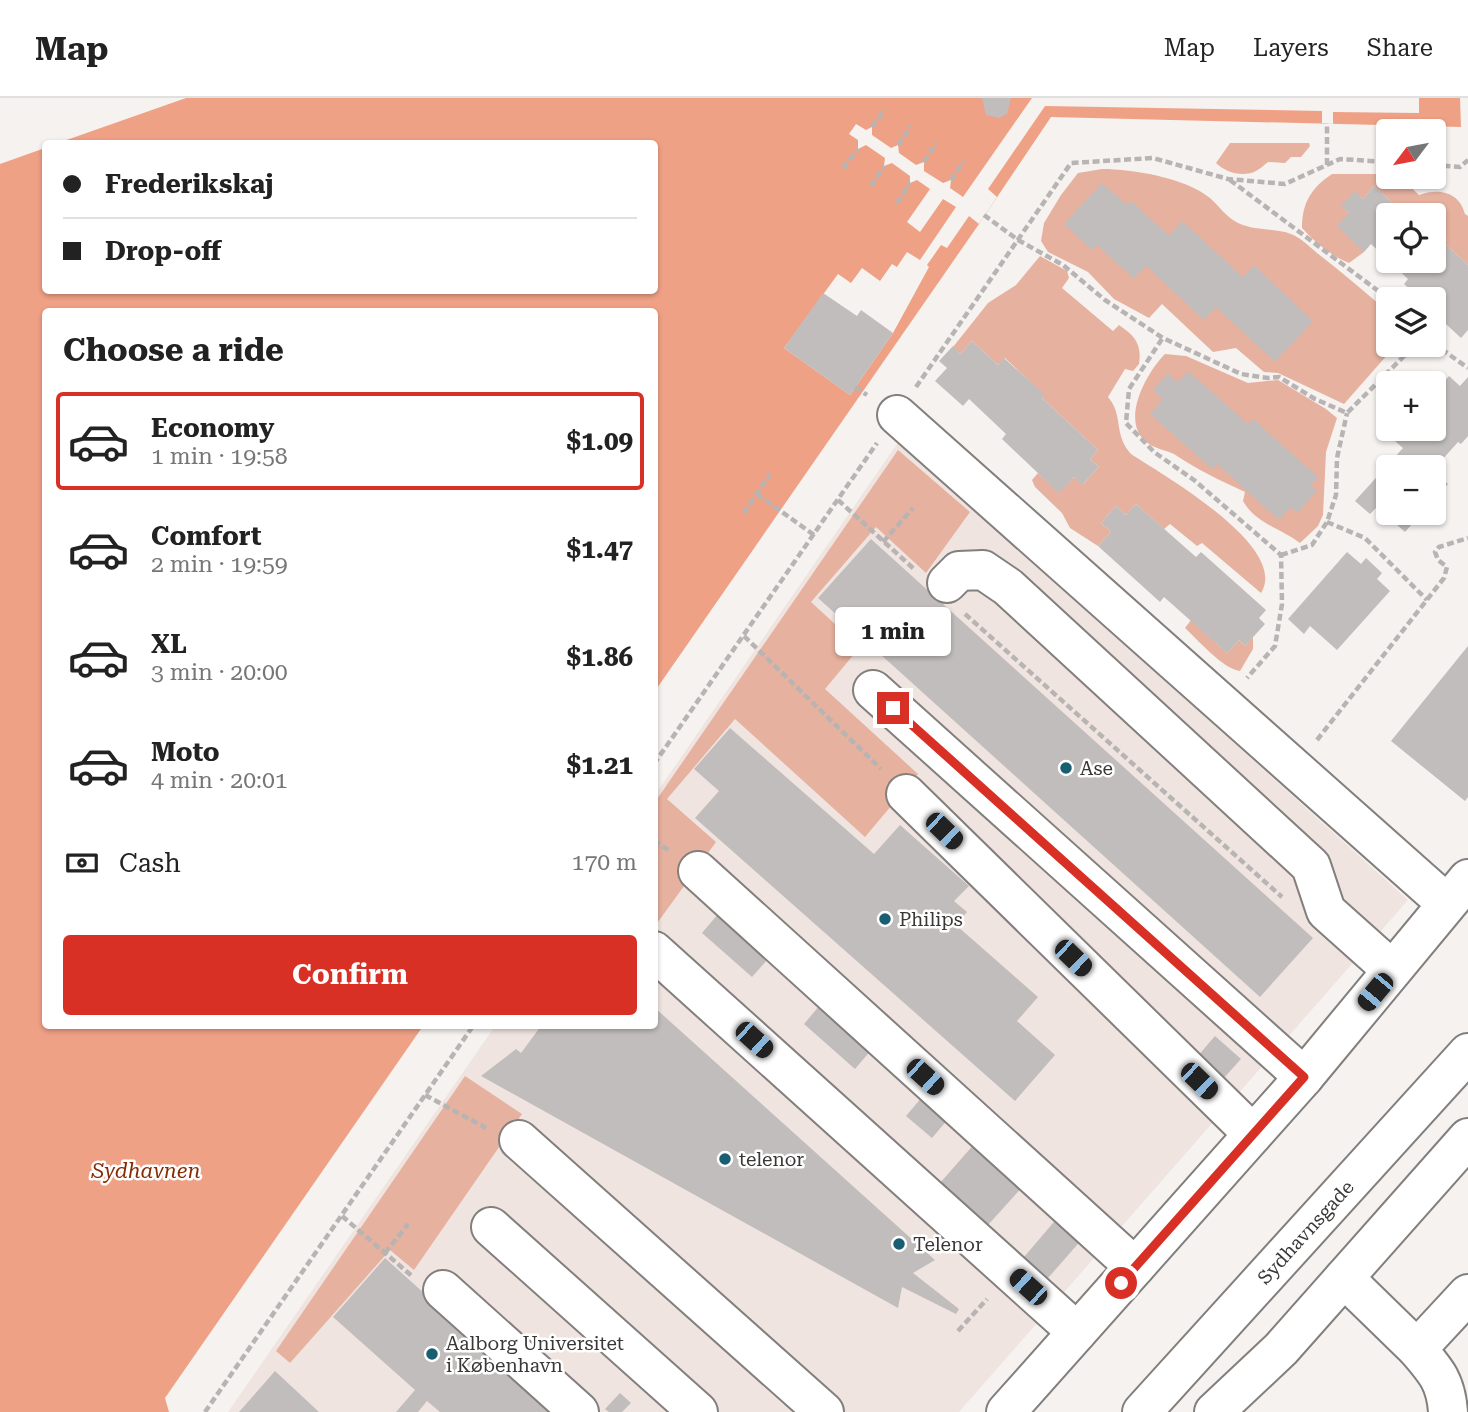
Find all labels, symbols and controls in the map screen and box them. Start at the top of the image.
text: Map [35,29,109,68]
text: Map [1164,34,1215,62]
text: Layers [1253,34,1329,62]
text: Share [1367,34,1433,62]
north arrow [1376,119,1446,189]
map controls [1376,119,1446,525]
text: Frederikskaj [105,169,273,199]
button: locate [1376,203,1446,273]
text: Drop-off [105,236,221,266]
button: layers [1376,287,1446,357]
text: Choose a ride [63,331,284,369]
button: + [1376,371,1446,441]
icon: car [67,410,130,473]
text: Economy [151,413,274,443]
text: $1.09 [567,426,633,456]
text: 1 min · 19:58 [151,443,288,470]
button: − [1376,455,1446,525]
icon: car [67,518,130,581]
text: Comfort [151,521,261,551]
text: $1.47 [567,534,633,564]
text: 2 min · 19:59 [151,551,288,578]
callout: 1 min [835,606,951,656]
text: 1 min [861,618,925,645]
icon: car [67,626,130,689]
text: XL [151,629,187,659]
text: $1.86 [567,642,633,672]
text: 3 min · 20:00 [151,659,288,686]
route end [877,692,909,724]
icon: car [67,734,130,797]
text: Moto [151,737,220,767]
text: $1.21 [567,750,633,780]
place label: Ase [1080,757,1113,780]
marker: Ase [1058,760,1074,776]
text: 4 min · 20:01 [151,767,288,794]
car [922,809,967,853]
icon: cash [63,844,101,882]
text: Cash [119,848,181,878]
text: 170 m [572,849,637,876]
place label: Philips [899,908,963,931]
marker: Philips [877,911,893,927]
button: Confirm [63,935,637,1015]
car [1051,936,1096,980]
car [1354,969,1397,1015]
car [732,1018,777,1062]
car [903,1055,948,1099]
car [1177,1059,1222,1103]
place label: telenor [739,1148,804,1171]
marker: telenor [717,1151,733,1167]
water label: Sydhavnen [91,1159,200,1183]
street label: Sydhavnsgade [1252,1175,1358,1289]
place label: Telenor [913,1233,983,1256]
marker: Telenor [891,1236,907,1252]
car [1006,1265,1051,1309]
route start [1105,1267,1137,1299]
place label: Aalborg Universitet i København [446,1332,624,1377]
marker: Aalborg Universitet i København [424,1346,440,1362]

